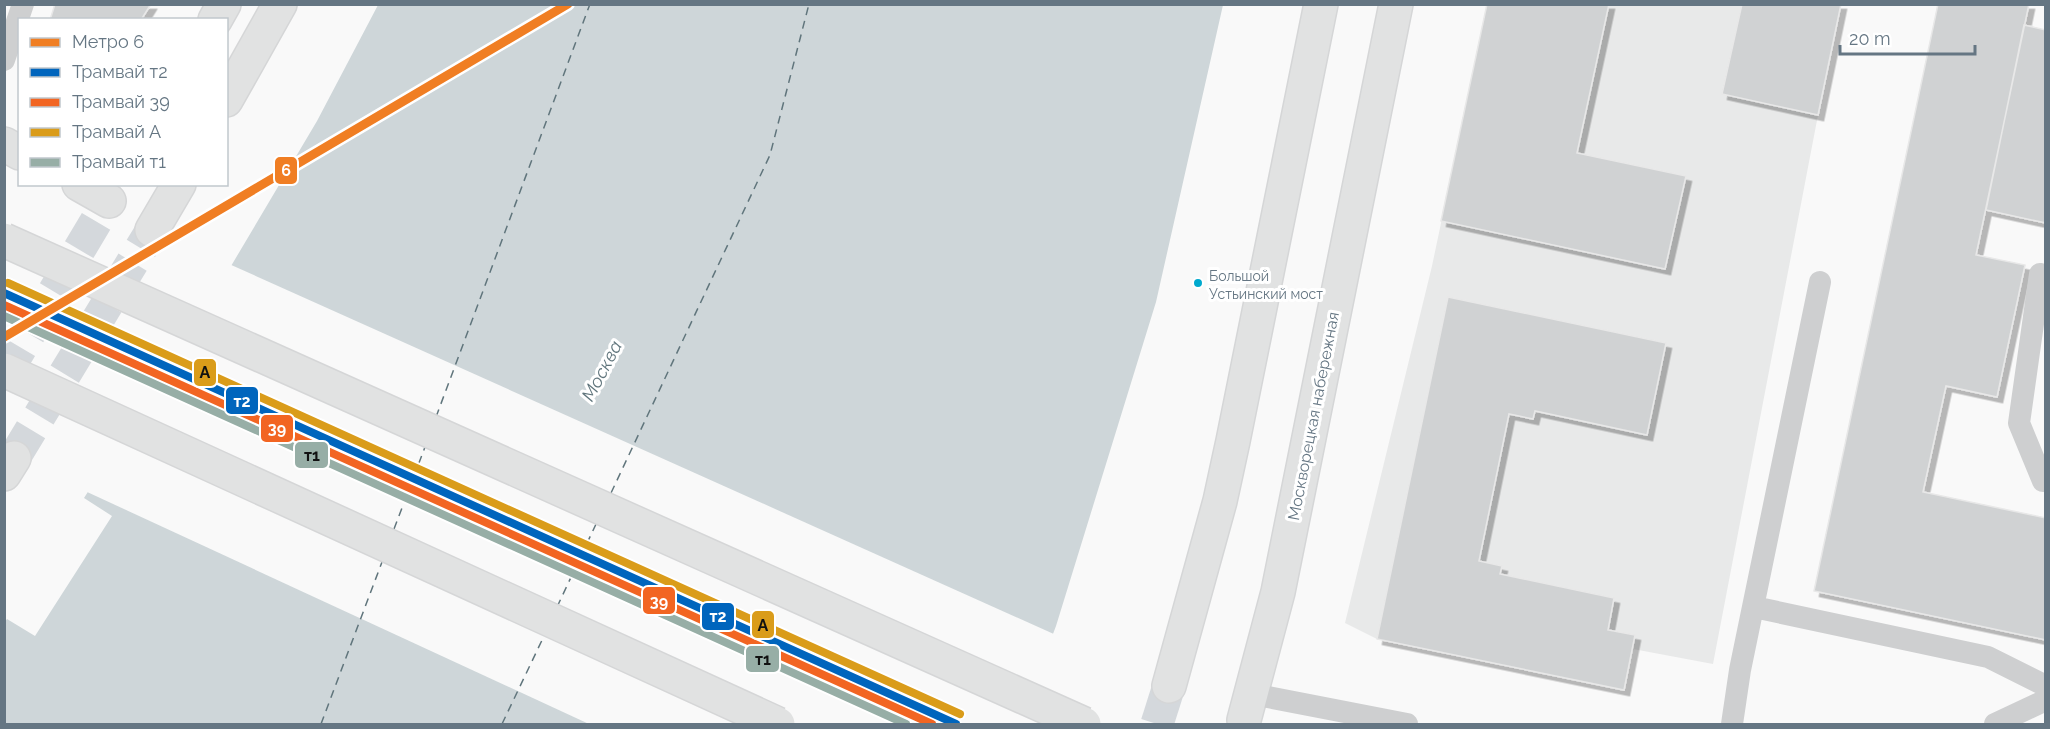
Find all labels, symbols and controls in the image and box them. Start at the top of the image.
legend [18,18,228,186]
scale bar [1840,18,1975,56]
text: 20 m [1849,28,1891,49]
text: Метро 6 [72,31,144,52]
text: Трамвай т2 [72,61,168,82]
text: Трамвай 39 [72,91,170,112]
text: Трамвай А [72,121,161,142]
text: Трамвай т1 [72,151,166,172]
line badge: 6 [274,156,298,185]
text: 6 [281,161,291,180]
place label: Большой Устьинский мост [1209,268,1323,302]
marker: Большой Устьинский мост [1192,277,1204,289]
street label: Москворецкая набережная [1284,310,1343,522]
water label: Москва [577,337,626,404]
line badge: А [193,358,217,387]
text: А [200,363,211,382]
line badge: т2 [225,386,259,415]
text: т2 [234,392,250,411]
line badge: 39 [260,414,294,443]
text: 39 [268,419,286,438]
line badge: т1 [294,441,329,469]
text: т1 [304,446,320,465]
line badge: 39 [642,586,676,615]
text: 39 [650,592,668,611]
line badge: т2 [701,602,735,631]
text: т2 [710,607,726,626]
line badge: А [751,610,775,639]
text: А [758,616,769,635]
line badge: т1 [745,645,780,673]
text: т1 [755,650,771,669]

